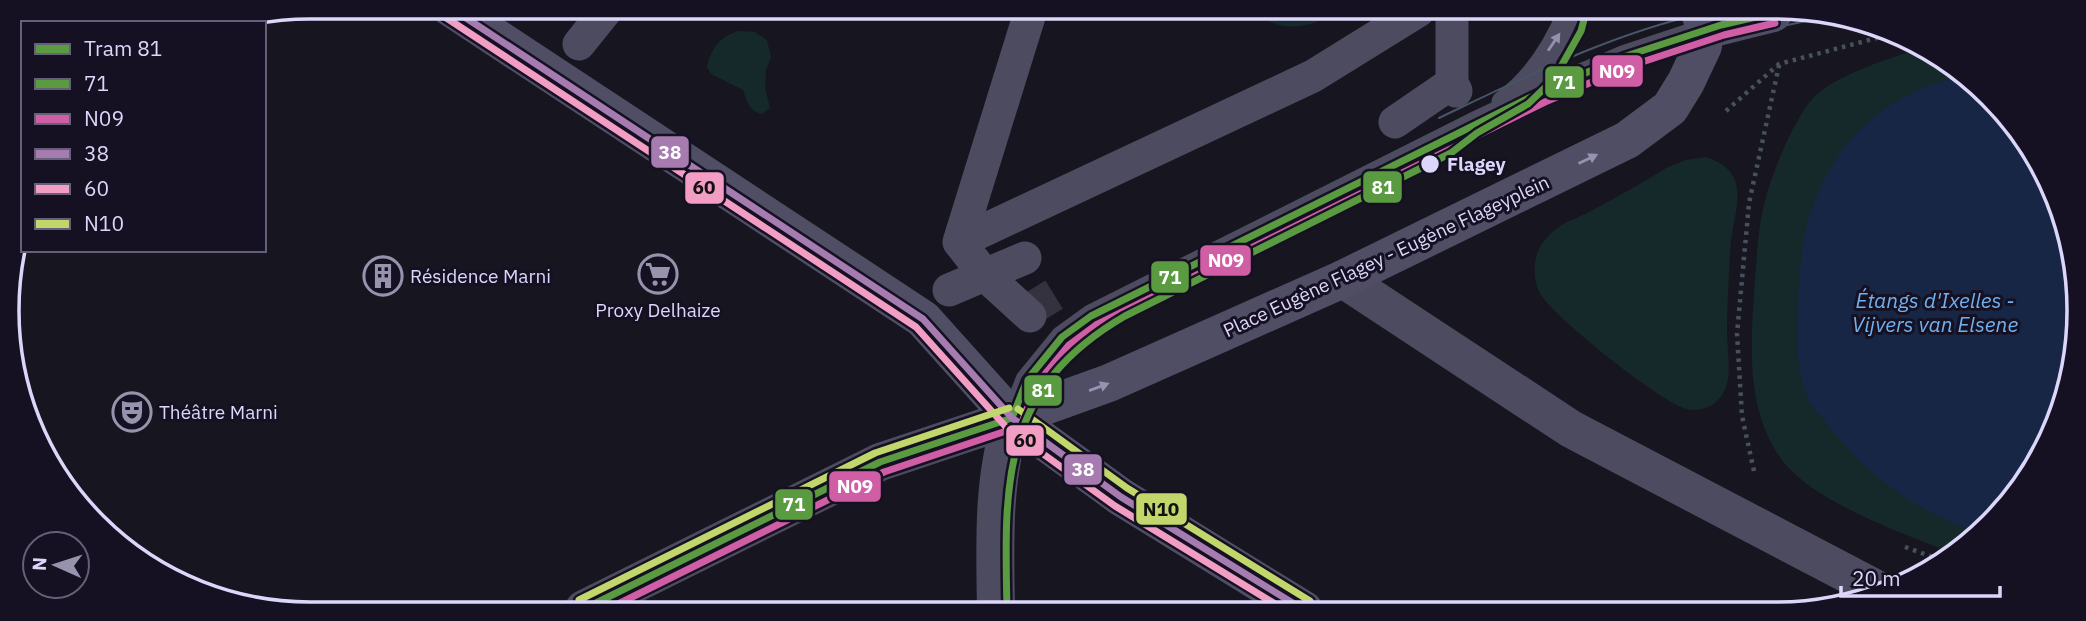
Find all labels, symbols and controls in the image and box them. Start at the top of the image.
legend [21,21,266,252]
one-way arrow [1547,33,1561,51]
text: Tram 81 [84,34,162,62]
line badge: N09 [1591,54,1644,88]
text: N09 [1599,59,1635,83]
line badge: 71 [1544,65,1585,99]
text: 71 [84,69,109,97]
text: 71 [1553,70,1576,94]
text: N09 [84,104,124,132]
line badge: 38 [650,135,690,169]
text: 38 [84,139,109,167]
text: 38 [659,140,681,164]
place label: Flagey [1447,152,1507,176]
marker: Flagey [1419,153,1441,175]
one-way arrow [1578,154,1598,165]
street label: Place Eugène Flagey - Eugène Flageyplein [1219,170,1553,342]
line badge: 81 [1362,170,1403,204]
line badge: 60 [684,171,725,205]
text: 60 [84,174,109,202]
text: 60 [693,175,715,199]
text: 81 [1372,175,1395,199]
text: N10 [84,209,124,237]
line badge: N09 [1199,244,1252,277]
text: N09 [1208,248,1244,272]
supermarket icon: Proxy Delhaize [637,253,679,295]
building icon: Résidence Marni [362,255,404,297]
line badge: 71 [1150,260,1190,294]
place label: Résidence Marni [410,264,551,288]
text: 71 [1159,265,1182,289]
water label: Étangs d'Ixelles - Vijvers van Elsene [1852,286,2018,338]
place label: Proxy Delhaize [595,298,721,322]
line badge: 81 [1023,374,1063,407]
text: 81 [1032,378,1055,402]
one-way arrow [1089,381,1110,392]
theatre icon: Théâtre Marni [111,391,153,433]
place label: Théâtre Marni [159,400,278,424]
line badge: 60 [1005,424,1045,457]
text: 60 [1014,428,1036,452]
line badge: 38 [1063,453,1103,486]
text: 38 [1072,457,1094,481]
line badge: N09 [828,470,882,503]
text: N09 [837,474,873,498]
line badge: 71 [774,488,814,521]
text: 71 [783,492,806,516]
line badge: N10 [1135,492,1188,526]
text: N10 [1143,497,1179,521]
north arrow [21,530,91,600]
scale bar [1841,554,2000,598]
text: N [27,557,51,572]
text: 20 m [1852,564,1901,592]

